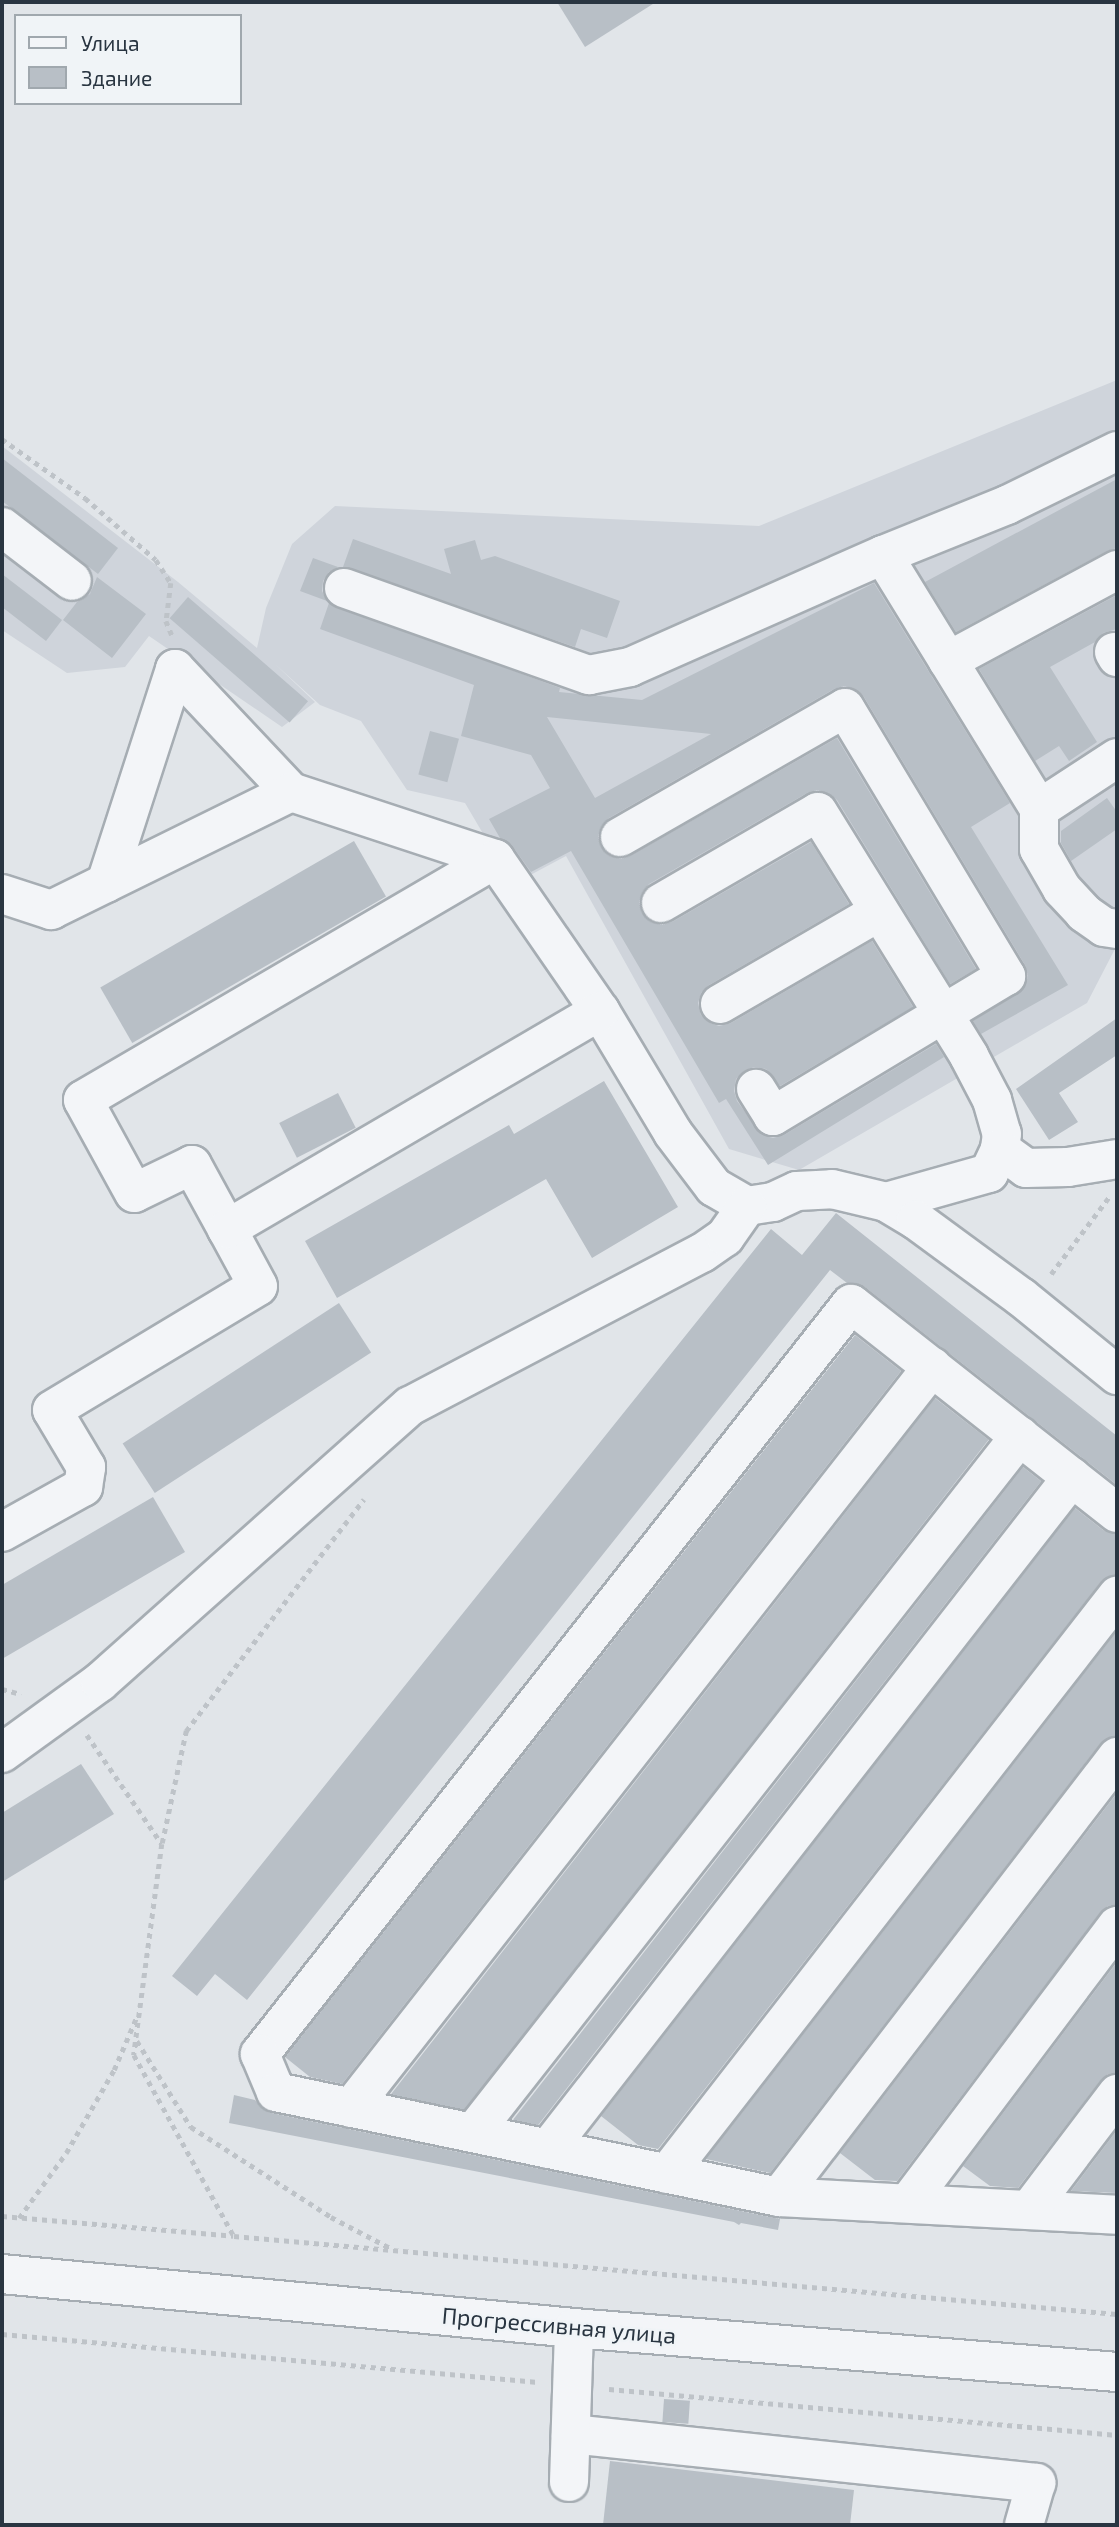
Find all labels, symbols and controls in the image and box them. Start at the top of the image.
legend [14,14,242,105]
text: Улица [81,30,140,55]
text: Здание [81,65,152,90]
street label: Прогрессивная улица [441,2301,677,2349]

